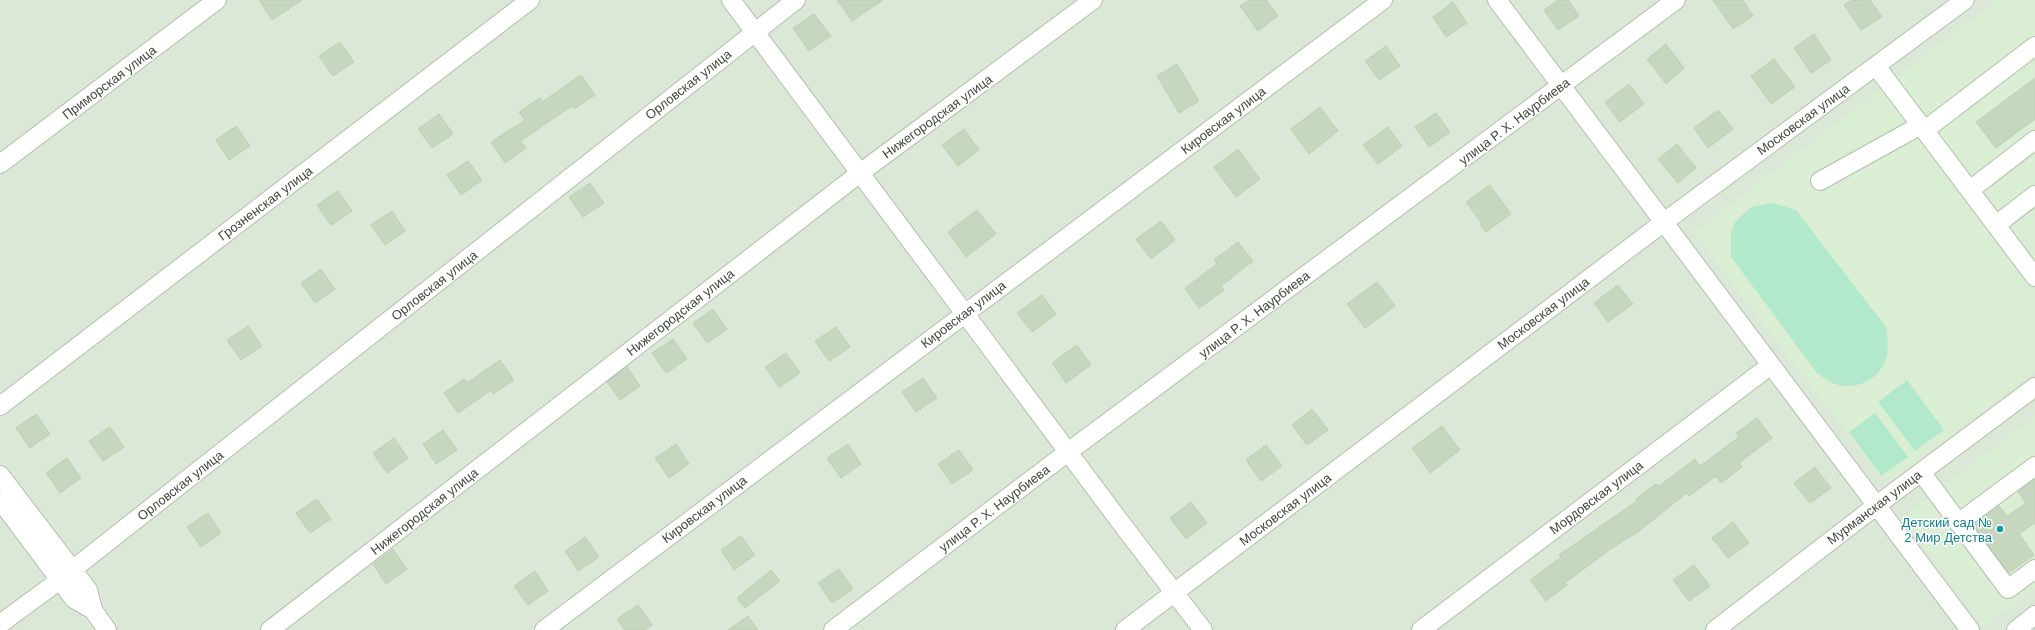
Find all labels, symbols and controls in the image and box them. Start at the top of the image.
street label: Приморская улица [60,42,160,122]
street label: Орловская улица [642,46,735,123]
street label: Нижегородская улица [879,71,996,161]
street label: улица Р. Х. Наурбиева [1456,74,1573,168]
street label: Московская улица [1754,80,1853,158]
street label: Кировская улица [1178,83,1269,157]
street label: Грозненская улица [215,163,316,244]
street label: Орловская улица [388,247,481,324]
street label: Нижегородская улица [624,265,738,359]
street label: улица Р. Х. Наурбиева [1196,267,1313,361]
street label: Московская улица [1495,274,1593,353]
street label: Кировская улица [918,277,1009,351]
street label: Орловская улица [134,447,227,524]
street label: Мордовская улица [1547,457,1646,537]
street label: улица Р. Х. Наурбиева [936,461,1053,555]
street label: Нижегородская улица [368,464,482,558]
street label: Мурманская улица [1824,467,1925,548]
street label: Московская улица [1237,470,1335,549]
street label: Кировская улица [659,472,750,546]
place label: Детский сад № 2 Мир Детства [1901,515,1993,545]
marker: Детский сад № 2 Мир Детства [1995,524,2005,534]

